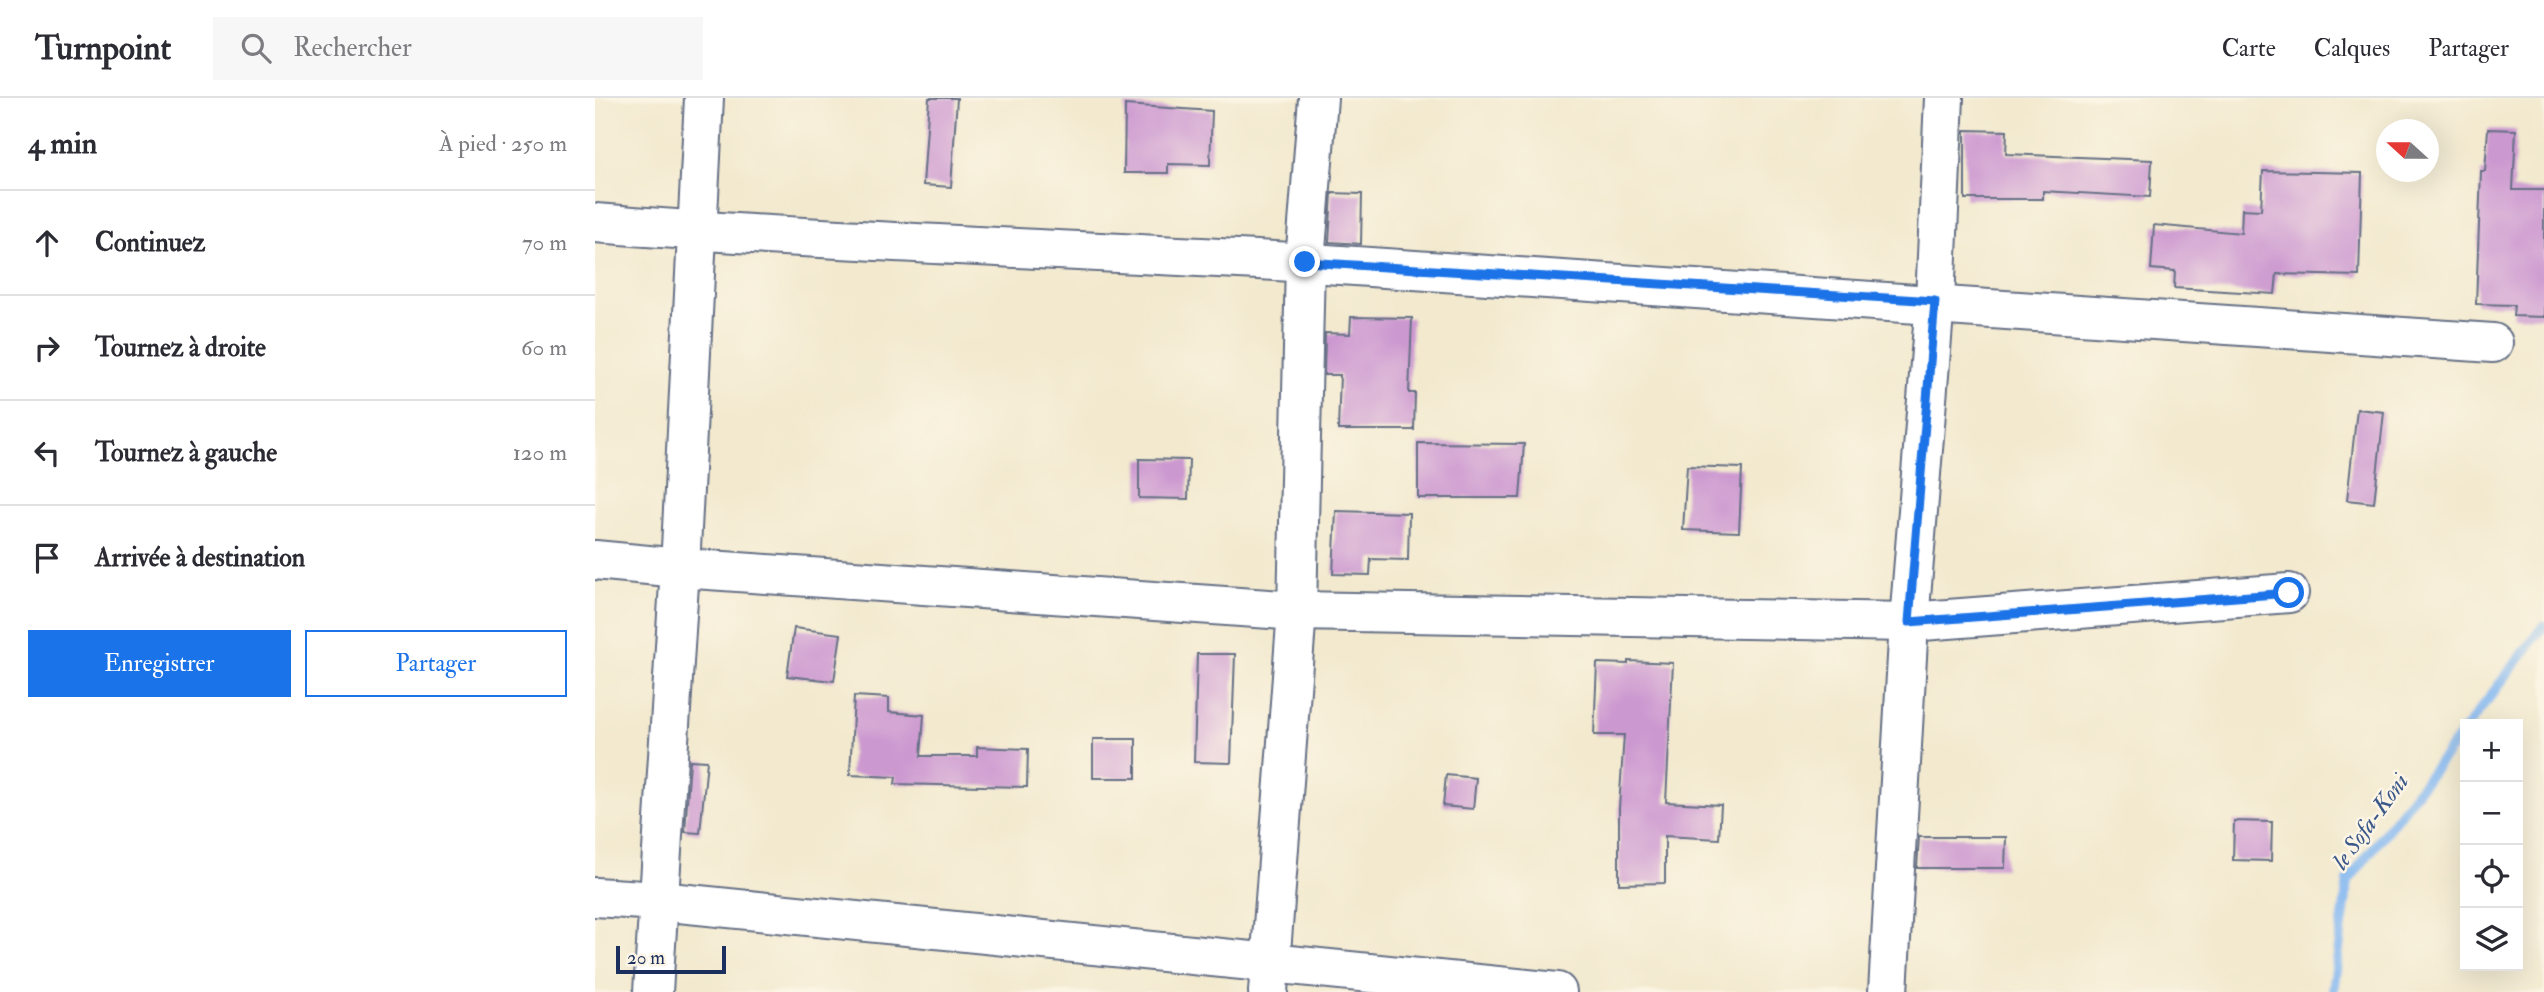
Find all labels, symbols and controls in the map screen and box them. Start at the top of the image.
search box [213,17,703,80]
text: Turnpoint [35,28,171,69]
icon: search [237,29,275,67]
text: Rechercher [293,32,412,64]
text: Carte [2222,33,2276,64]
text: Calques [2314,33,2390,64]
text: Partager [2428,33,2509,64]
north arrow [2376,119,2439,182]
text: 4 min [28,125,97,162]
text: À pied · 250 m [439,129,567,158]
icon: ahead [28,224,66,262]
text: Continuez [95,227,205,259]
text: 70 m [522,228,567,257]
route end [1289,246,1320,277]
icon: right [28,329,66,367]
text: Tournez à droite [95,332,266,364]
text: 60 m [521,333,567,362]
icon: left [28,434,66,472]
text: Tournez à gauche [95,437,277,469]
text: 120 m [513,438,567,467]
icon: arrive [28,539,66,577]
text: Arrivée à destination [95,542,305,574]
route start [2273,577,2304,608]
button: Enregistrer [28,630,291,697]
button: Partager [305,630,567,697]
map controls [2460,719,2523,971]
button: + [2460,719,2523,782]
water label: le Sofa-Koni [2325,767,2416,876]
button: − [2460,782,2523,845]
button: locate [2460,845,2523,908]
button: layers [2460,908,2523,971]
scale bar [616,943,726,975]
text: 20 m [627,946,665,970]

